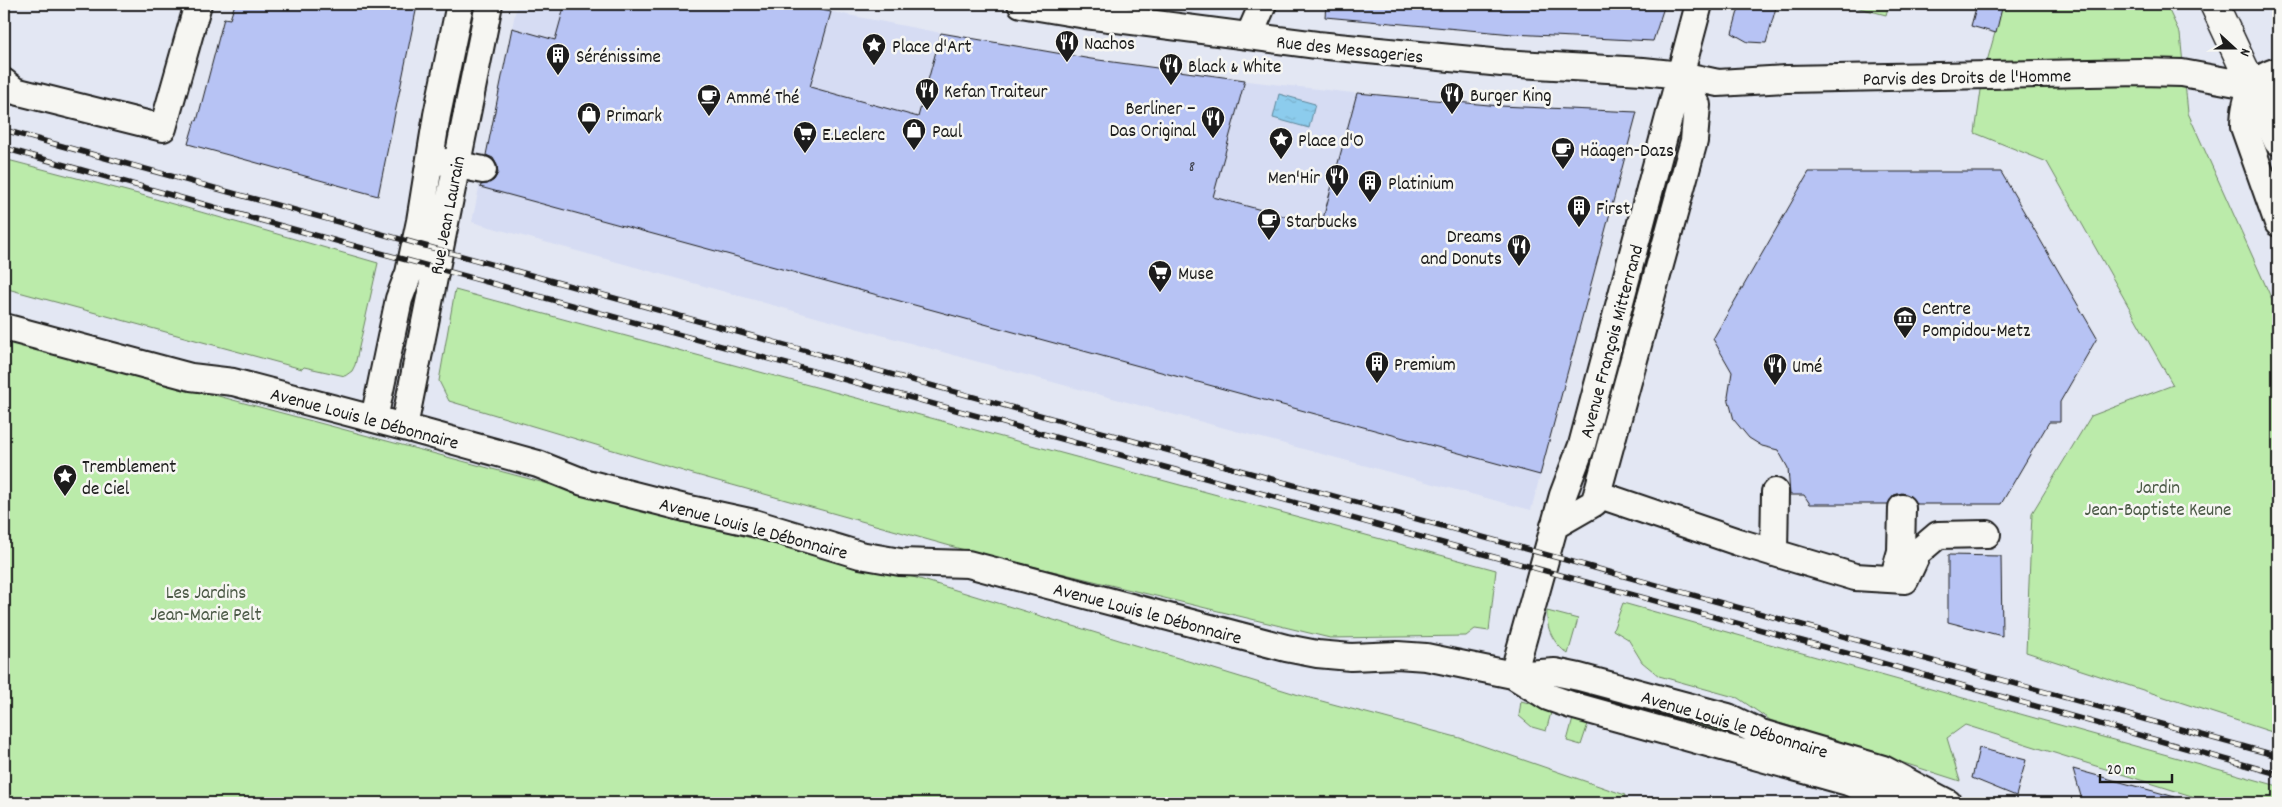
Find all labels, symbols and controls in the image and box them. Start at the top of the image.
north arrow [2210,22,2260,72]
restaurant icon: Nachos [1054,29,1080,63]
street label: Rue des Messageries [1275,30,1425,73]
place icon: Place d'Art [861,32,887,66]
place label: Nachos [1084,32,1135,59]
place label: Place d'Art [892,35,972,62]
building icon: Sérénissime [545,42,571,76]
place label: Sérénissime [576,45,661,72]
text: N [2234,45,2255,59]
restaurant icon: Black & White [1158,52,1184,86]
place label: Black & White [1188,55,1281,82]
street label: Parvis des Droits de l'Homme [1863,64,2072,95]
restaurant icon: Kefan Traiteur [914,77,940,111]
place label: Kefan Traiteur [944,80,1048,107]
restaurant icon: Burger King [1439,81,1465,115]
cafe icon: Ammé Thé [696,83,722,117]
place label: Burger King [1470,84,1552,111]
place label: Ammé Thé [726,86,800,113]
place label: Berliner – Das Original [1109,97,1196,146]
shop icon: Primark [576,101,602,135]
place label: Primark [606,104,662,131]
restaurant icon: Berliner – Das Original [1200,105,1226,139]
shop icon: Paul [901,117,927,151]
supermarket icon: E.Leclerc [792,120,818,154]
place label: Paul [932,120,963,147]
place label: E.Leclerc [822,123,885,150]
place icon: Place d'O [1268,126,1294,160]
place label: Place d'O [1298,129,1364,156]
cafe icon: Häagen-Dazs [1550,136,1576,170]
place label: Häagen-Dazs [1580,139,1674,166]
street label: Rue Jean Laurain [425,154,474,277]
house number: 8 [1189,156,1195,179]
restaurant icon: Men'Hir [1324,163,1350,197]
place label: Men'Hir [1268,166,1320,193]
building icon: Platinium [1357,169,1383,203]
place label: Platinium [1388,172,1454,199]
building icon: First [1566,194,1592,228]
place label: First [1596,197,1630,224]
cafe icon: Starbucks [1256,207,1282,241]
place label: Starbucks [1286,210,1357,237]
place label: Dreams and Donuts [1421,225,1502,274]
restaurant icon: Dreams and Donuts [1506,233,1532,267]
street label: Avenue François Mitterrand [1575,242,1652,442]
supermarket icon: Muse [1147,259,1173,293]
place label: Muse [1178,262,1214,289]
place label: Centre Pompidou-Metz [1922,297,2030,346]
museum icon: Centre Pompidou-Metz [1892,305,1918,339]
building icon: Premium [1364,350,1390,384]
restaurant icon: Umé [1762,352,1788,386]
place label: Premium [1394,353,1456,380]
place label: Umé [1792,355,1822,382]
street label: Avenue Louis le Débonnaire [267,382,461,459]
place label: Tremblement de Ciel [82,455,176,504]
place icon: Tremblement de Ciel [52,463,78,497]
park label: Jardin Jean-Baptiste Keune [2085,476,2231,525]
street label: Avenue Louis le Débonnaire [656,492,850,569]
street label: Avenue Louis le Débonnaire [1050,577,1244,654]
park label: Les Jardins Jean-Marie Pelt [150,581,262,630]
street label: Avenue Louis le Débonnaire [1637,685,1831,768]
scale bar [2100,752,2172,784]
text: 20 m [2107,760,2135,782]

